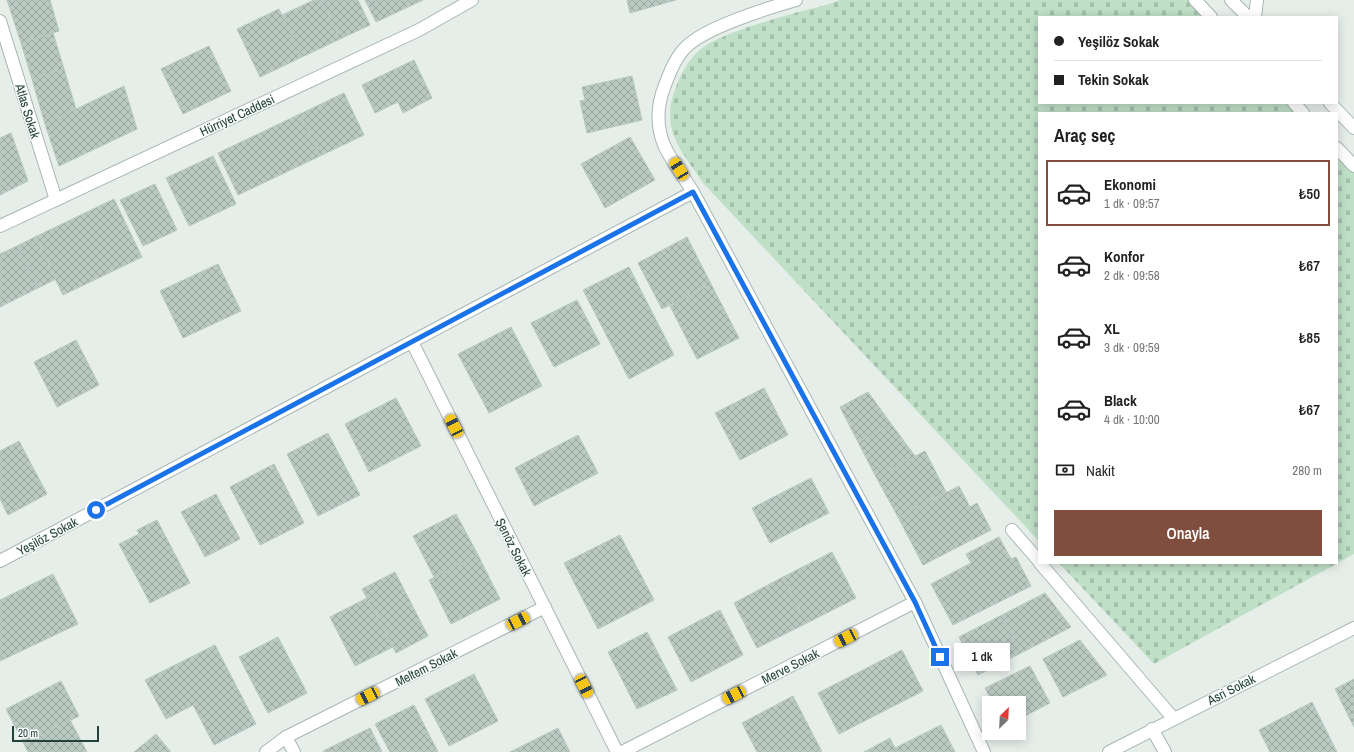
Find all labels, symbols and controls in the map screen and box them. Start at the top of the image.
text: Yeşilöz Sokak [1078,31,1159,52]
text: Tekin Sokak [1078,69,1149,90]
street label: Atlas Sokak [11,81,44,141]
street label: Hürriyet Caddesi [197,91,277,140]
text: Araç seç [1054,123,1116,148]
car [668,156,690,182]
text: Ekonomi [1104,174,1156,195]
icon: car [1056,175,1092,211]
text: ₺50 [1299,183,1320,204]
text: 1 dk · 09:57 [1104,195,1160,212]
text: Konfor [1104,246,1144,267]
icon: car [1056,247,1092,283]
text: ₺67 [1299,255,1320,276]
text: 2 dk · 09:58 [1104,267,1160,284]
text: XL [1104,318,1120,339]
icon: car [1056,319,1092,355]
text: ₺85 [1299,327,1320,348]
text: 3 dk · 09:59 [1104,339,1160,356]
text: Black [1104,390,1137,411]
icon: car [1056,391,1092,427]
text: ₺67 [1299,399,1320,420]
text: 4 dk · 10:00 [1104,411,1160,428]
car [443,413,465,439]
icon: cash [1054,459,1076,481]
text: Nakit [1086,460,1115,481]
text: 280 m [1292,462,1322,479]
route start [87,501,105,519]
button: Onayla [1054,510,1322,556]
street label: Yeşilöz Sokak [14,513,81,560]
street label: Şenöz Sokak [492,515,536,580]
car [505,610,531,632]
car [833,627,859,649]
callout: 1 dk [954,643,1010,671]
street label: Meltem Sokak [392,644,461,690]
street label: Merve Sokak [759,644,822,688]
route end [931,648,949,666]
text: 1 dk [972,648,992,665]
street label: Asri Sokak [1204,670,1259,709]
car [573,673,595,699]
car [721,684,747,706]
car [355,685,381,707]
north arrow [982,696,1026,740]
map controls [982,696,1026,740]
scale bar [12,724,99,743]
text: 20 m [18,726,38,740]

